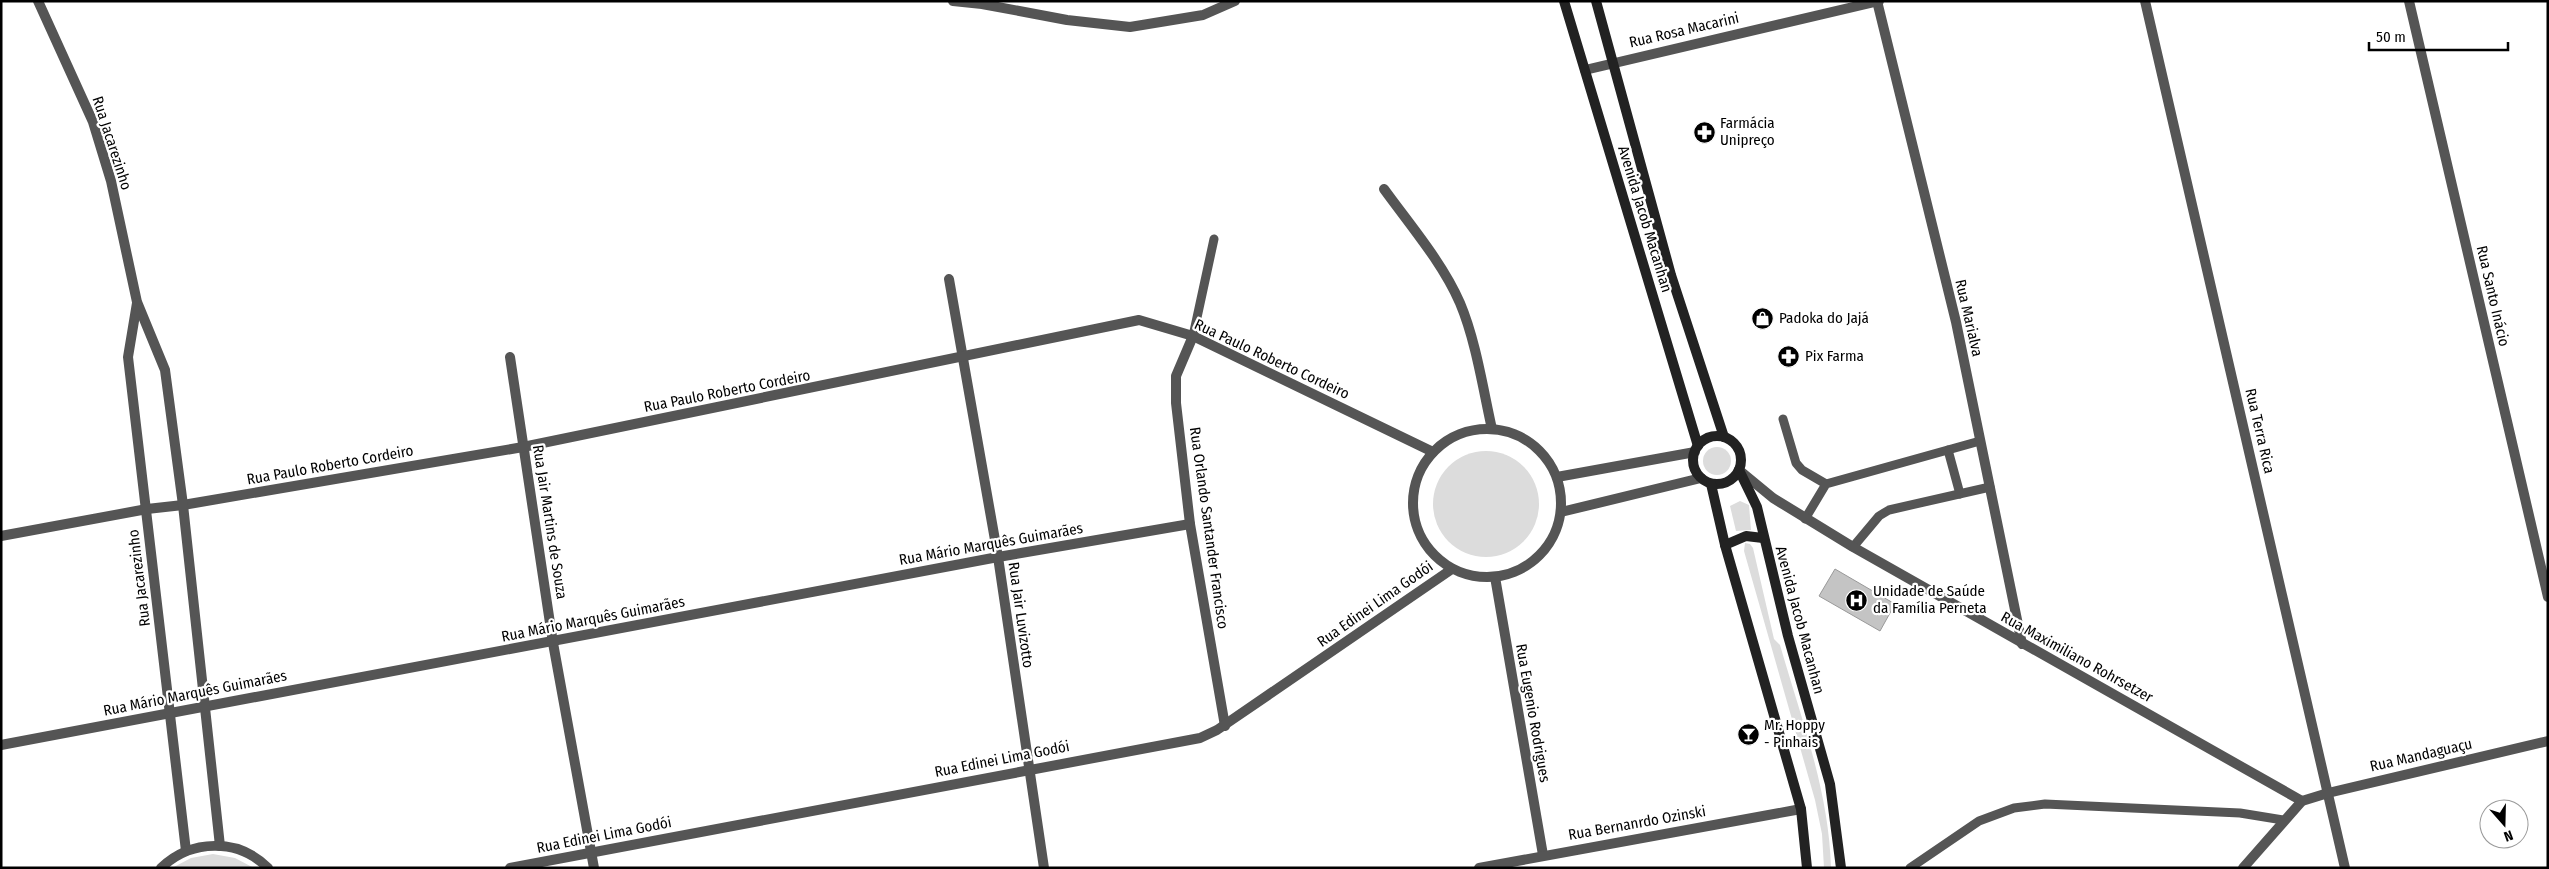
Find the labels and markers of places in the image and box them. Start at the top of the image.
place label: Farmácia Unipreço [1720,114,1775,149]
pharmacy icon: Farmácia Unipreço [1692,120,1716,144]
shop icon: Padoka do Jajá [1751,306,1775,330]
place label: Padoka do Jajá [1779,309,1869,327]
pharmacy icon: Pix Farma [1777,344,1801,368]
place label: Pix Farma [1805,347,1864,365]
place label: Unidade de Saúde da Família Perneta [1873,582,1987,617]
hospital icon: Unidade de Saúde da Família Perneta [1845,588,1869,612]
place label: Mr. Hoppy - Pinhais [1764,716,1825,751]
bar icon: Mr. Hoppy - Pinhais [1736,722,1760,746]

